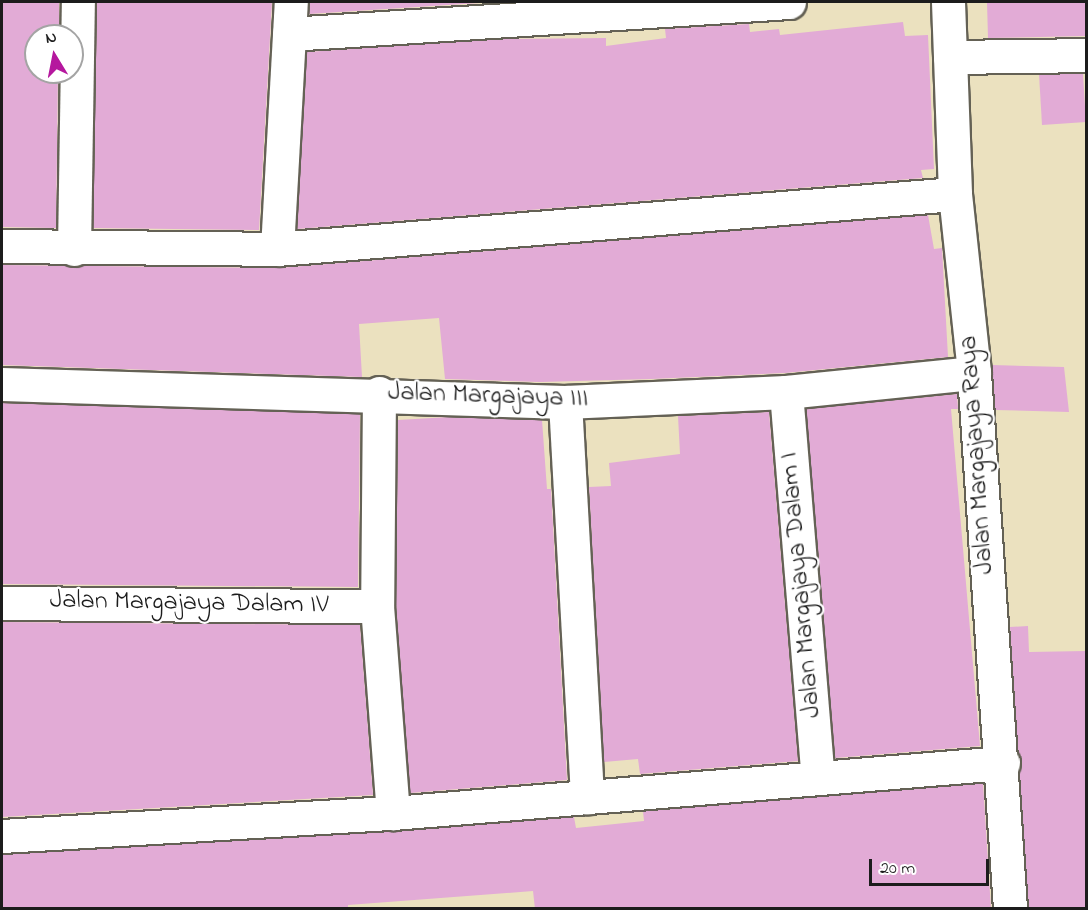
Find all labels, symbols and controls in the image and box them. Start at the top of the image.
north arrow [24,24,84,84]
text: N [44,25,59,51]
street label: Jalan Margajaya Raya [954,335,1002,575]
street label: Jalan Margajaya III [387,378,589,416]
street label: Jalan Margajaya Dalam I [775,451,829,719]
street label: Jalan Margajaya Dalam IV [49,586,329,622]
scale bar [872,847,992,885]
text: 20 m [880,856,915,882]

